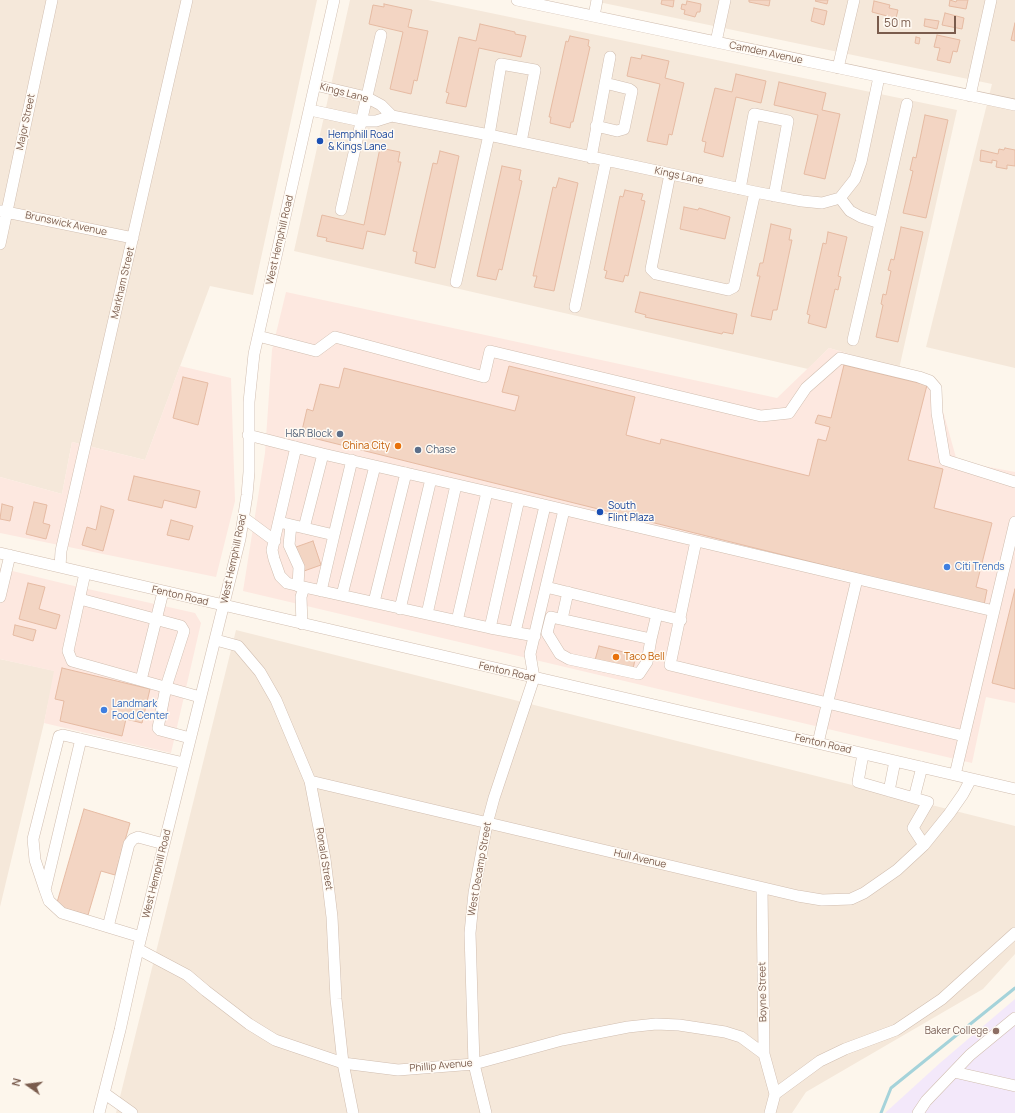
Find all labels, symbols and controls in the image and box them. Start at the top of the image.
scale bar [879,8,958,34]
text: 50 m [884,14,911,31]
street label: Camden Avenue [728,39,804,67]
street label: Kings Lane [318,81,370,105]
street label: Major Street [14,93,38,151]
place label: Hemphill Road & Kings Lane [328,129,394,152]
marker: Hemphill Road & Kings Lane [315,136,325,146]
street label: Kings Lane [653,165,705,187]
street label: West Hemphill Road [264,194,296,286]
street label: Brunswick Avenue [24,209,108,239]
street label: Markham Street [109,246,137,320]
place label: H&R Block [285,428,332,440]
marker: H&R Block [335,429,345,439]
place label: China City [342,440,390,452]
marker: China City [393,441,403,451]
place label: Chase [426,444,456,456]
marker: Chase [413,445,423,455]
place label: South Flint Plaza [608,500,654,524]
marker: South Flint Plaza [595,507,605,517]
street label: West Hemphill Road [219,513,249,605]
place label: Citi Trends [955,561,1005,573]
marker: Citi Trends [942,562,952,572]
street label: Fenton Road [150,584,210,608]
place label: Taco Bell [624,651,665,663]
marker: Taco Bell [611,652,621,662]
street label: Fenton Road [477,660,537,684]
place label: Landmark Food Center [112,698,169,722]
marker: Landmark Food Center [99,705,109,715]
street label: Fenton Road [793,732,853,756]
street label: West Decamp Street [466,821,494,917]
street label: Ronald Street [313,827,335,891]
street label: West Hemphill Road [140,828,174,920]
street label: Hull Avenue [612,847,668,871]
street label: Boyne Street [756,962,770,1022]
place label: Baker College [925,1025,988,1037]
marker: Baker College [991,1026,1001,1036]
street label: Phillip Avenue [409,1057,473,1075]
north arrow [8,1065,48,1105]
text: N [8,1076,24,1088]

